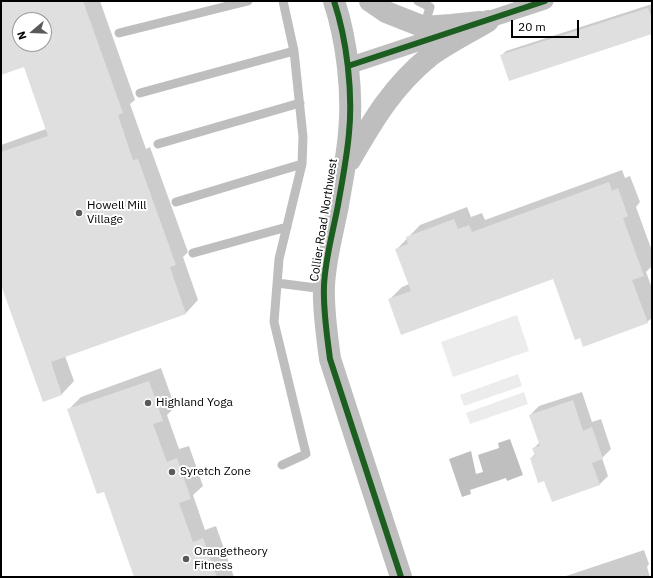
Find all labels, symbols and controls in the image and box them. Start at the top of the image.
north arrow [12,12,52,52]
scale bar [513,12,581,38]
text: 20 m [518,19,546,34]
text: N [14,30,30,42]
street label: Collier Road Northwest [307,158,341,282]
place label: Howell Mill Village [87,199,146,227]
marker: Howell Mill Village [74,208,84,218]
place label: Highland Yoga [156,396,233,410]
marker: Highland Yoga [143,398,153,408]
place label: Syretch Zone [180,465,251,479]
marker: Syretch Zone [167,467,177,477]
place label: Orangetheory Fitness [194,545,268,573]
marker: Orangetheory Fitness [181,554,191,564]

